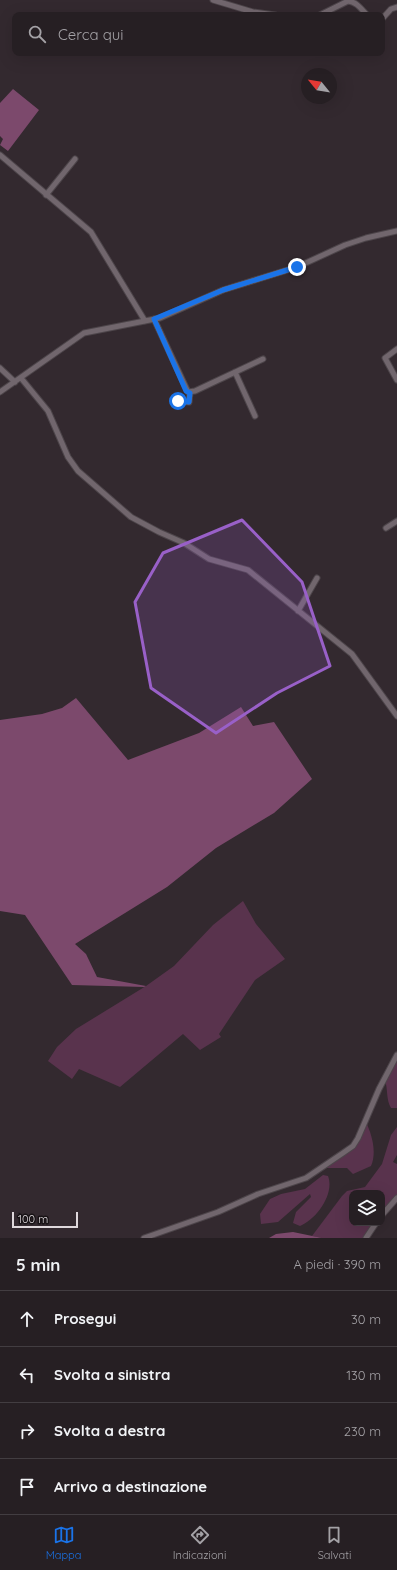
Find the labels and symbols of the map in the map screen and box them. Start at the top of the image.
north arrow [301,68,337,104]
route end [288,258,306,276]
route start [169,392,187,410]
scale bar [12,1210,78,1229]

